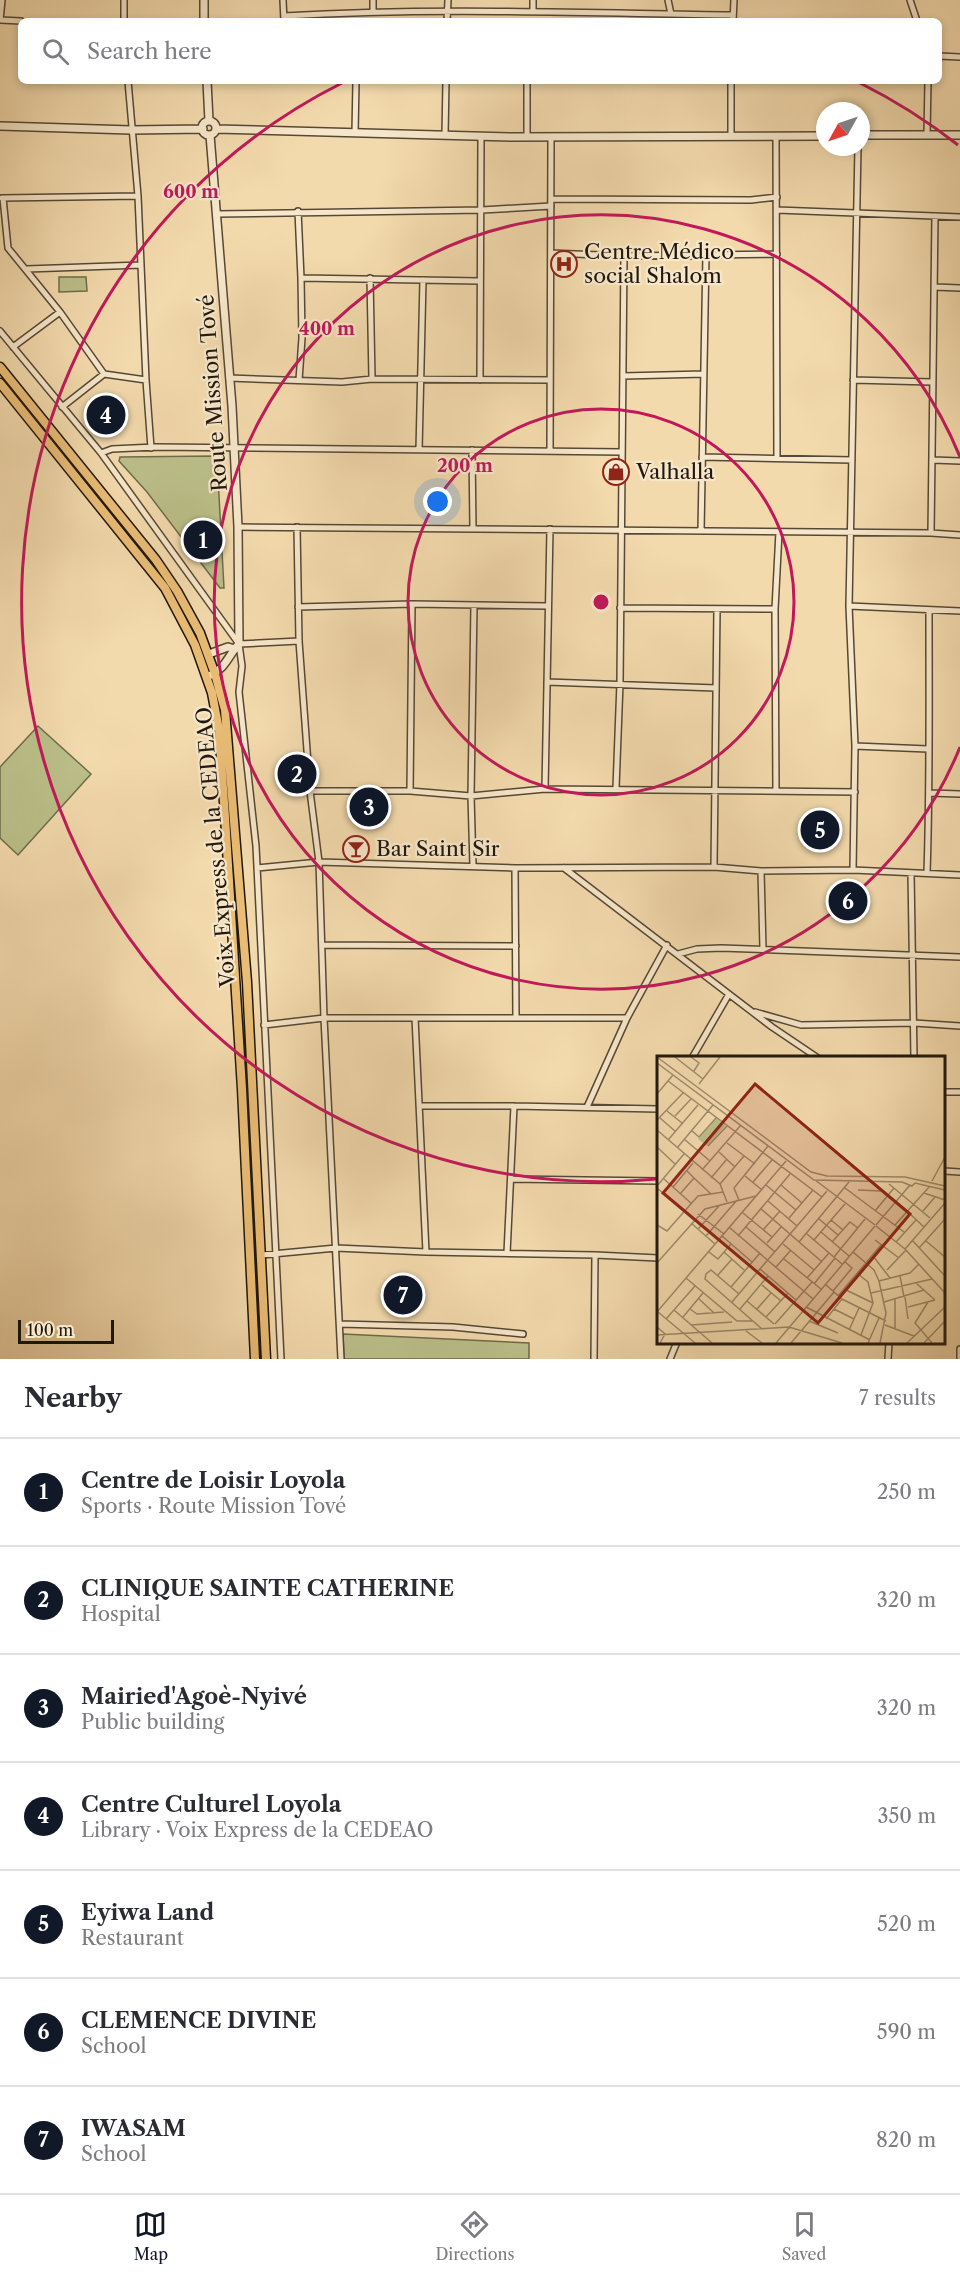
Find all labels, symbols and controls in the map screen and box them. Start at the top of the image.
search box [18,18,942,84]
icon: search [39,35,72,68]
text: Search here [87,38,212,65]
north arrow [816,102,870,156]
text: 600 m [163,181,219,203]
place label: Centre Médico social Shalom [584,239,734,288]
hospital icon: Centre Médico social Shalom [549,249,579,279]
street label: Route Mission Tové [193,294,232,492]
text: 400 m [299,318,355,340]
pin: 4 [86,392,126,438]
text: 200 m [437,455,493,477]
shop icon: Valhalla [601,457,631,487]
place label: Valhalla [635,459,715,484]
your location [423,487,452,516]
pin: 1 [184,518,222,562]
centre of rings [591,592,611,612]
street label: Voix Express de la CEDEAO [191,706,240,989]
pin: 2 [278,752,316,796]
pin: 3 [350,784,388,830]
pin: 5 [800,808,840,852]
bar icon: Bar Saint Sir [341,834,371,864]
place label: Bar Saint Sir [376,836,500,861]
pin: 6 [828,878,868,924]
inset map [657,1056,945,1344]
pin: 7 [384,1272,422,1318]
scale bar [18,1317,114,1344]
text: 100 m [27,1320,73,1340]
text: Nearby [24,1382,122,1414]
text: 7 results [859,1386,936,1410]
text: Centre de Loisir Loyola [81,1467,346,1494]
text: 1 [39,1480,48,1504]
text: 250 m [877,1480,936,1504]
text: Sports · Route Mission Tové [81,1494,346,1518]
text: CLINIQUE SAINTE CATHERINE [81,1575,454,1602]
text: 2 [38,1588,49,1612]
text: 320 m [877,1588,936,1612]
text: Hospital [81,1602,161,1626]
text: Mairied'Agoè-Nyivé [81,1683,307,1710]
text: 3 [38,1696,49,1720]
text: 320 m [877,1696,936,1720]
text: Public building [81,1710,224,1734]
text: Centre Culturel Loyola [81,1791,342,1818]
text: 4 [38,1804,49,1828]
text: 350 m [878,1804,936,1828]
text: Library · Voix Express de la CEDEAO [81,1818,433,1842]
text: Eyiwa Land [81,1899,214,1926]
text: 5 [38,1912,49,1936]
text: 520 m [877,1912,936,1936]
text: Restaurant [81,1926,184,1950]
text: CLEMENCE DIVINE [81,2007,317,2034]
text: 6 [38,2020,49,2044]
text: 590 m [877,2020,936,2044]
text: School [81,2034,146,2058]
text: IWASAM [81,2115,186,2142]
text: 7 [38,2128,49,2152]
text: 820 m [876,2128,936,2152]
text: School [81,2142,146,2166]
tab: Map [134,2208,168,2264]
tab: Directions [435,2208,514,2264]
tab: Saved [782,2208,826,2264]

